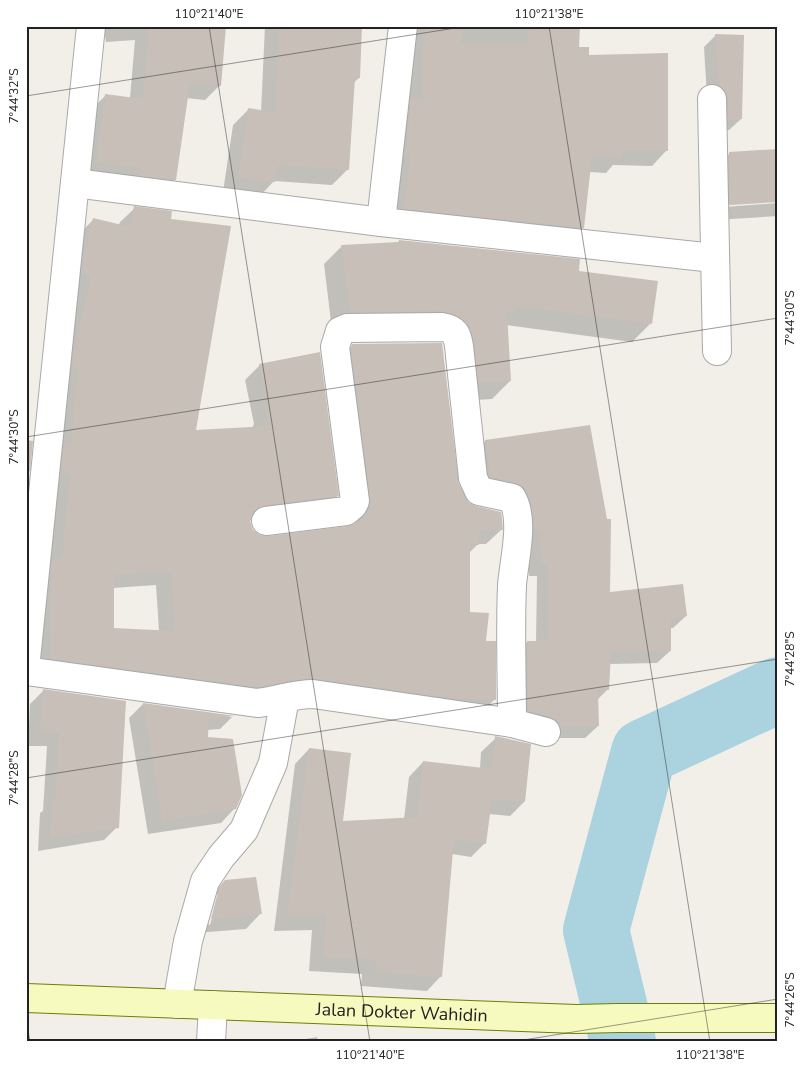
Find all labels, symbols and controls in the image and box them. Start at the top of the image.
text: 110°21'40"E [174,6,244,22]
text: 110°21'38"E [514,6,584,22]
text: 7°44'32"S [6,68,22,124]
text: 7°44'30"S [782,290,798,346]
text: 7°44'30"S [6,409,22,465]
text: 7°44'28"S [782,631,798,687]
text: 7°44'28"S [6,750,22,806]
text: 7°44'26"S [782,972,798,1028]
street label: Jalan Dokter Wahidin [314,997,488,1028]
text: 110°21'40"E [335,1047,405,1063]
text: 110°21'38"E [675,1047,745,1063]

